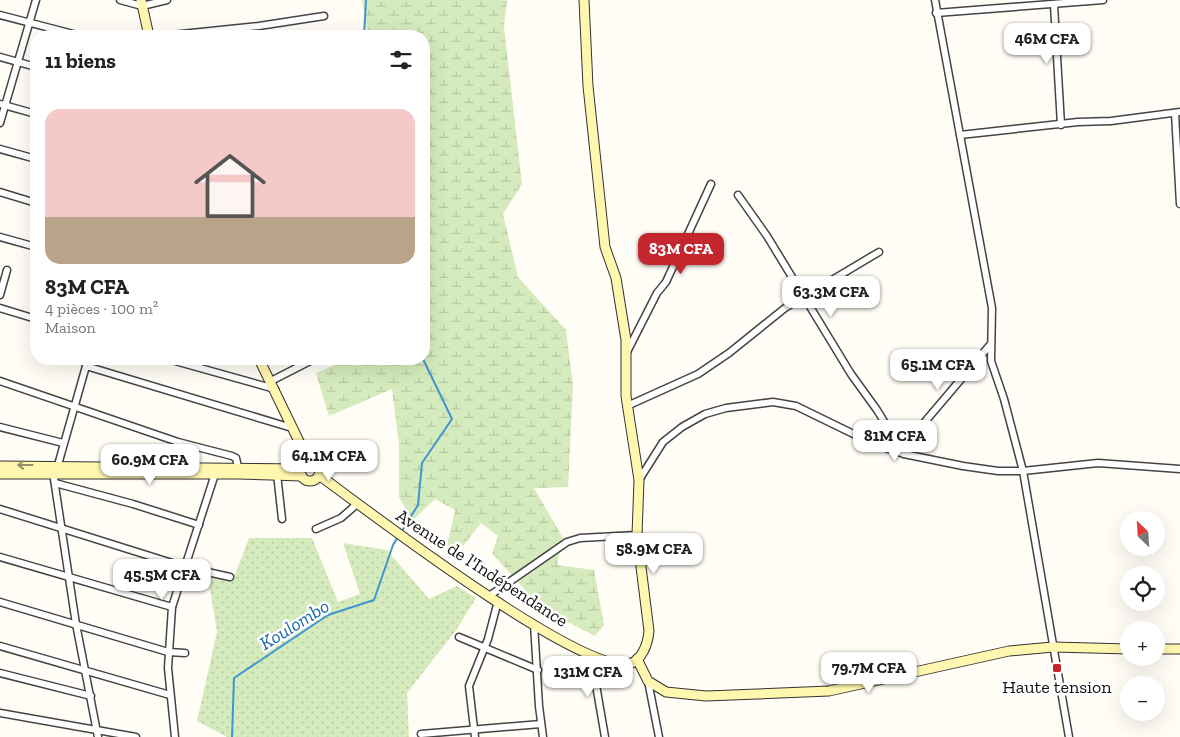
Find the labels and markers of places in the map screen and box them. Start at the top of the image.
pin: 46M CFA [1001,22,1093,65]
pin: 83M CFA [635,232,727,275]
pin: 63.3M CFA [774,276,888,318]
pin: 65.1M CFA [881,348,995,391]
pin: 81M CFA [849,420,941,462]
pin: 64.1M CFA [272,440,386,482]
pin: 60.9M CFA [93,444,207,486]
pin: 58.9M CFA [597,532,711,575]
pin: 45.5M CFA [105,558,219,601]
pin: 79.7M CFA [812,652,926,694]
pin: 131M CFA [536,656,640,698]
marker: Haute tension [1051,662,1063,674]
place label: Haute tension [1002,676,1112,698]

